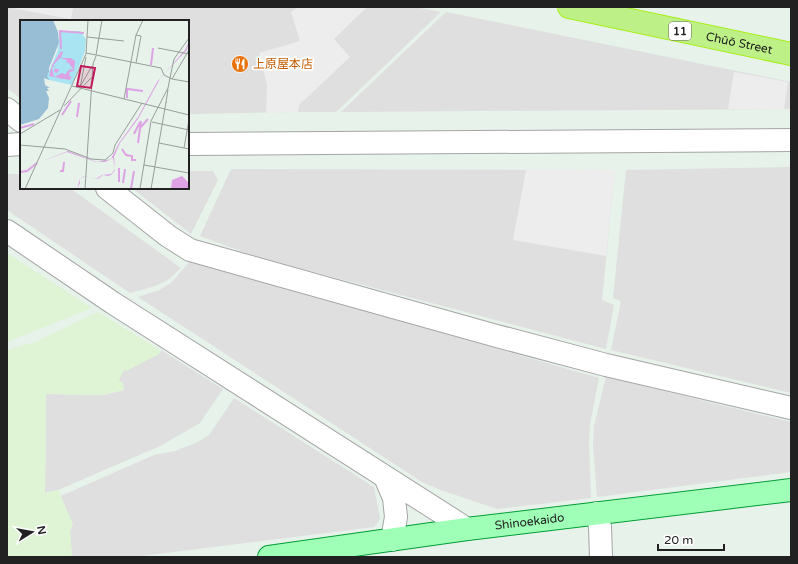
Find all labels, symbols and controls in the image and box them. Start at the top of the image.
inset map [20,20,189,189]
road number: 11 [669,22,691,40]
street label: Chūō Street [705,29,774,57]
restaurant icon: 上原屋本店 [230,54,250,74]
place label: 上原屋本店 [253,57,313,71]
street label: Shinoekaido [494,510,565,533]
north arrow [12,512,52,552]
text: N [34,525,49,536]
scale bar [658,526,724,552]
text: 20 m [664,533,693,547]

